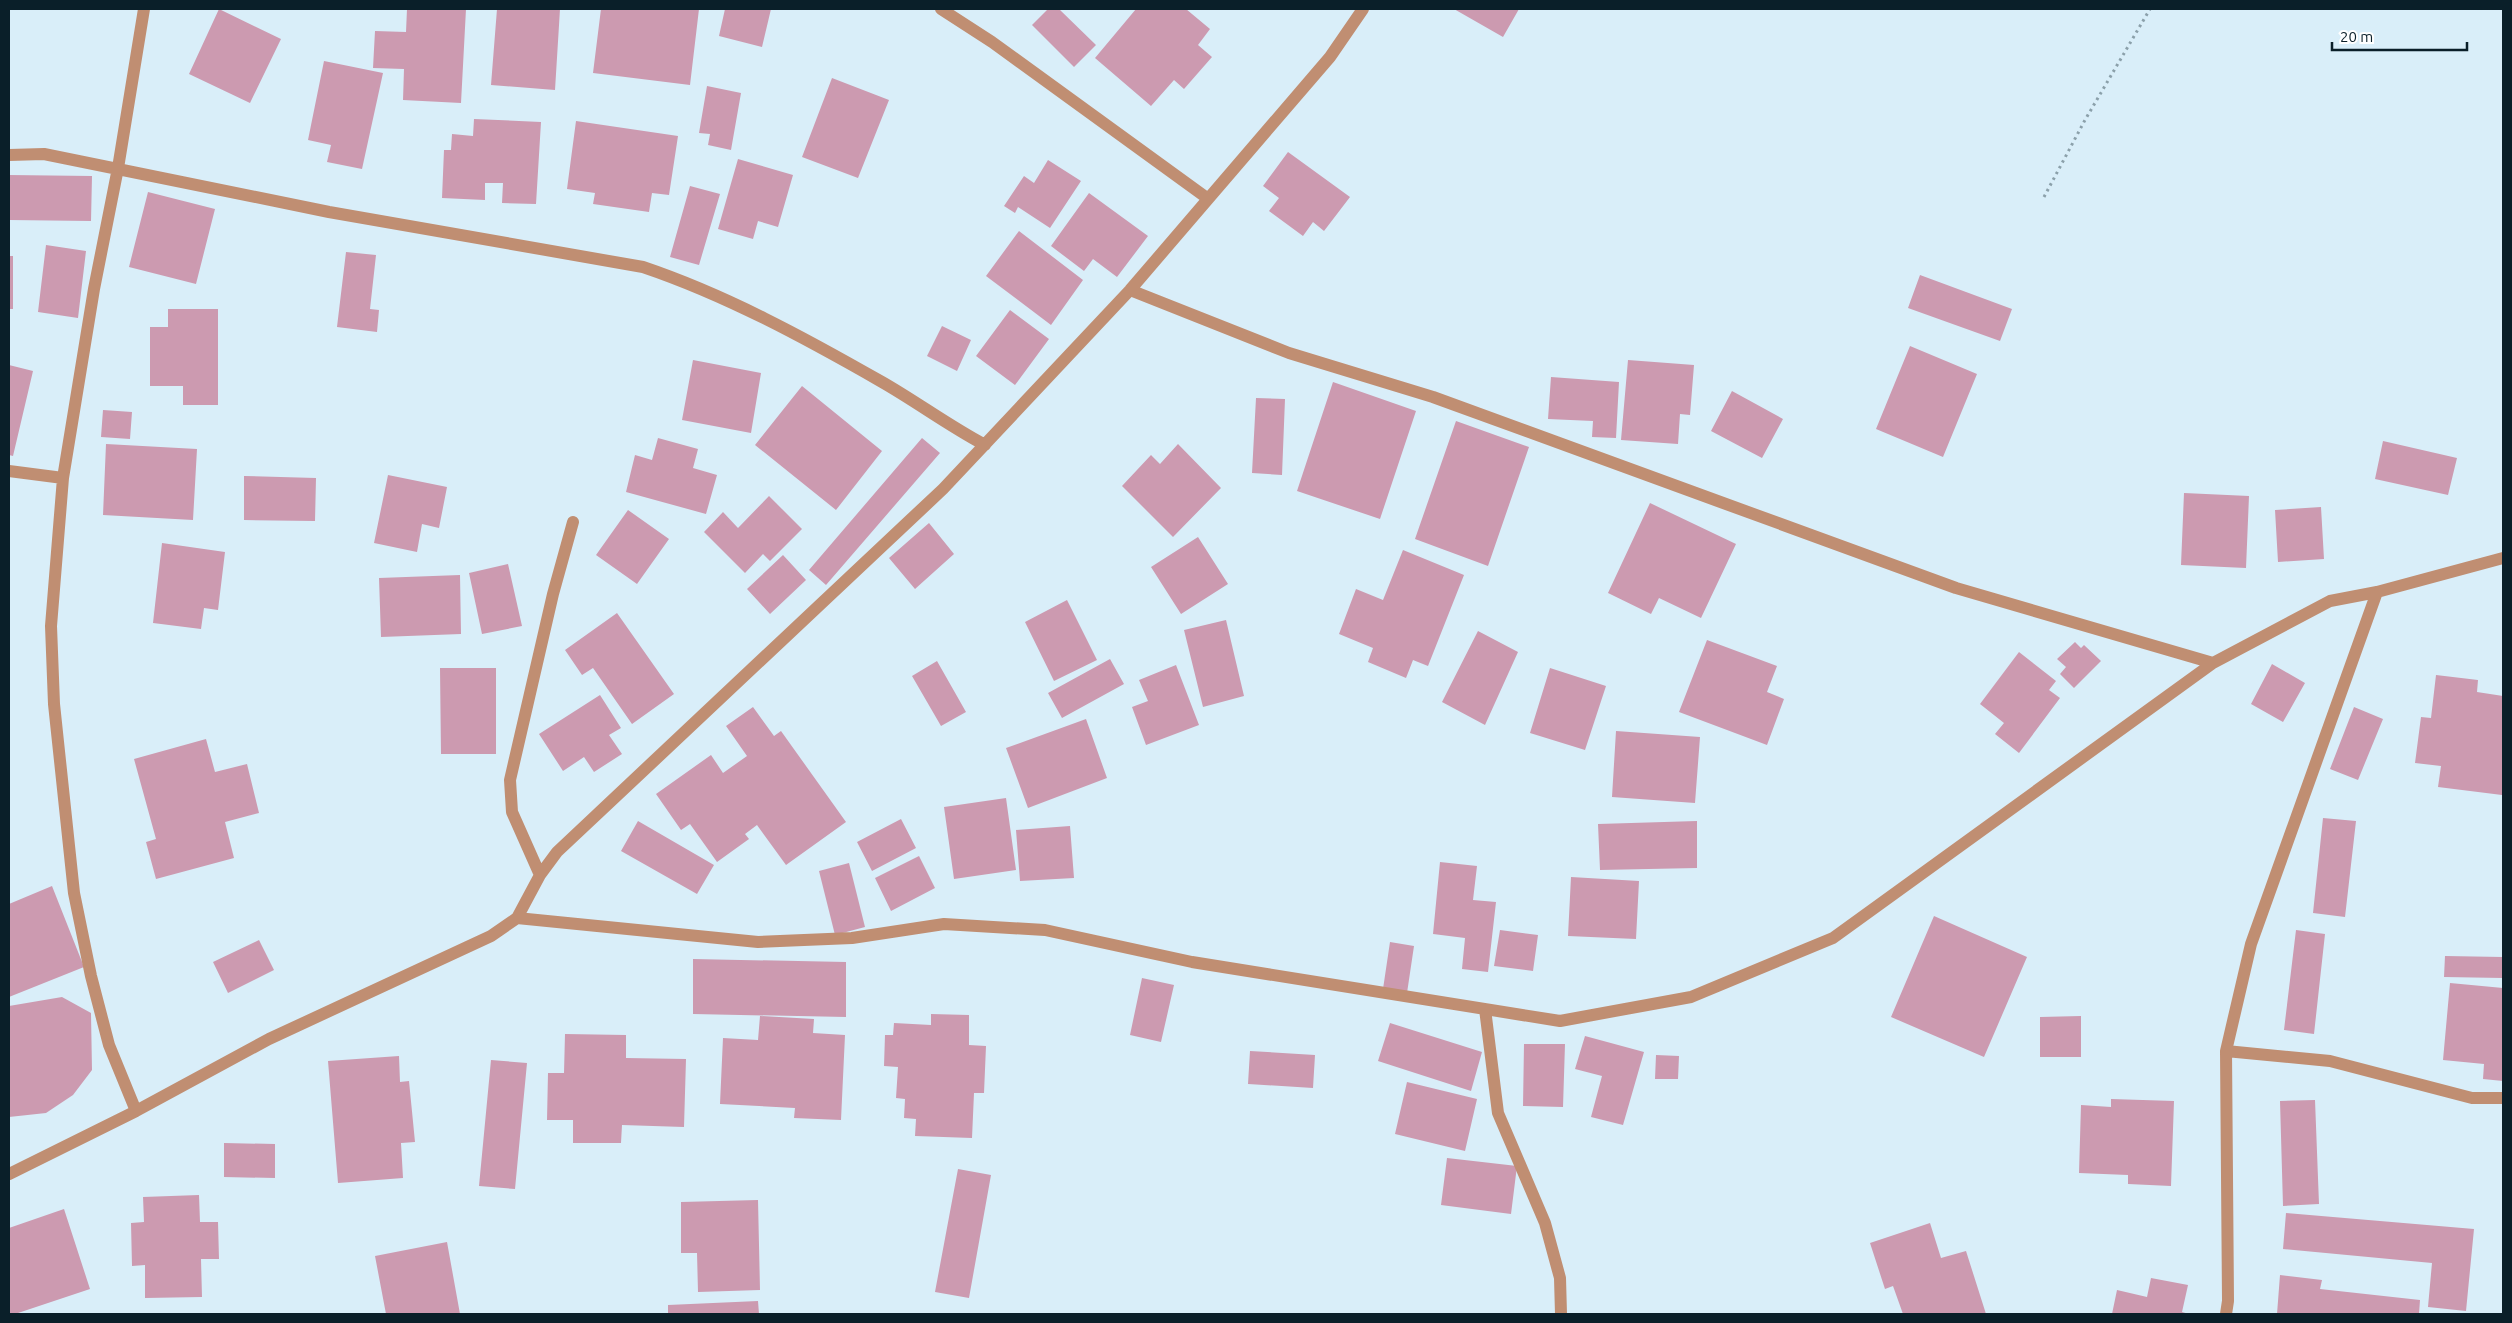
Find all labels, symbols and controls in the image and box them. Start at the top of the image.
scale bar [2332,20,2467,52]
text: 20 m [2340,28,2373,45]

